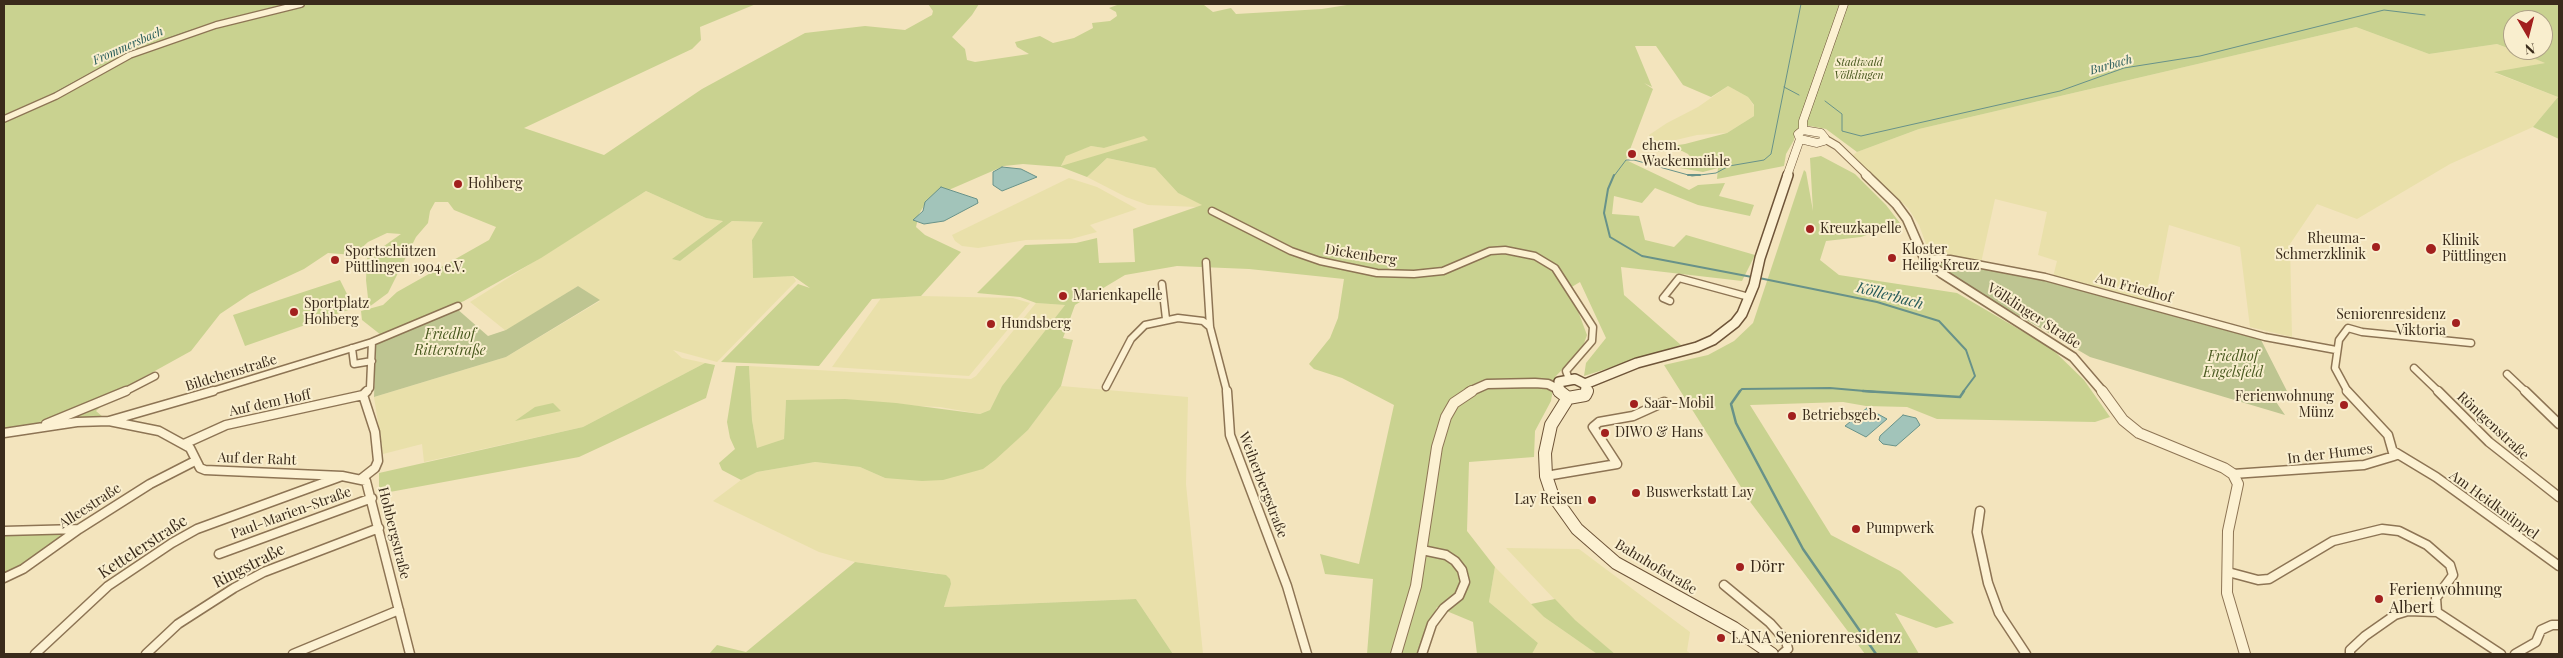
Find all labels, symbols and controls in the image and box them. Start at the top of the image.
north arrow [2503,10,2553,60]
water label: Frommersbach [90,24,166,68]
text: N [2524,39,2536,59]
water label: Burbach [2088,52,2134,78]
park label: Stadtwald Völklingen [1834,56,1884,82]
place label: ehem. Wackenmühle [1642,138,1730,170]
marker: ehem. Wackenmühle [1626,148,1638,160]
place label: Hohberg [468,176,523,192]
marker: Hohberg [452,178,464,190]
place label: Kreuzkapelle [1820,221,1902,237]
marker: Kreuzkapelle [1804,223,1816,235]
place label: Rheuma- Schmerzklinik [2275,231,2366,264]
place label: Klinik Püttlingen [2442,233,2507,266]
street label: Dickenberg [1324,241,1398,269]
marker: Rheuma- Schmerzklinik [2370,241,2382,253]
place label: Kloster Heilig Kreuz [1902,242,1980,274]
marker: Klinik Püttlingen [2424,242,2438,256]
place label: Sportschützen Püttlingen 1904 e.V. [345,244,465,276]
marker: Kloster Heilig Kreuz [1886,252,1898,264]
marker: Sportschützen Püttlingen 1904 e.V. [329,254,341,266]
street label: Am Friedhof [2094,270,2174,306]
water label: Köllerbach [1855,278,1925,314]
street label: Völklinger Straße [1984,280,2084,352]
place label: Marienkapelle [1073,288,1163,304]
marker: Marienkapelle [1057,290,1069,302]
place label: Sportplatz Hohberg [304,296,369,328]
marker: Sportplatz Hohberg [288,306,300,318]
place label: Seniorenresidenz Viktoria [2336,307,2446,340]
place label: Hundsberg [1001,316,1071,332]
marker: Seniorenresidenz Viktoria [2450,317,2462,329]
marker: Hundsberg [985,318,997,330]
park label: Friedhof Ritterstraße [414,327,486,360]
park label: Friedhof Engelsfeld [2203,349,2263,382]
street label: Bildchenstraße [183,351,279,395]
street label: Auf dem Hoff [228,386,312,420]
street label: Röntgenstraße [2454,388,2532,464]
place label: Ferienwohnung Münz [2235,389,2334,422]
place label: Saar-Mobil [1644,396,1714,412]
marker: Saar-Mobil [1628,398,1640,410]
marker: Ferienwohnung Münz [2338,399,2350,411]
place label: Betriebsgeb. [1802,408,1880,424]
marker: Betriebsgeb. [1786,410,1798,422]
place label: DIWO & Hans [1615,425,1703,441]
marker: DIWO & Hans [1599,427,1611,439]
street label: Weiherbergstraße [1235,430,1291,540]
street label: In der Humes [2286,440,2374,468]
street label: Auf der Raht [217,449,297,469]
street label: Am Heidknüppel [2446,467,2542,543]
street label: Alleestraße [56,480,124,532]
street label: Paul-Marien-Straße [229,483,353,543]
street label: Hohbergstraße [374,485,414,581]
place label: Buswerkstatt Lay [1646,485,1754,501]
marker: Buswerkstatt Lay [1630,487,1642,499]
place label: Lay Reisen [1514,492,1582,508]
marker: Lay Reisen [1586,494,1598,506]
street label: Kettelerstraße [95,511,191,583]
place label: Pumpwerk [1866,521,1934,537]
marker: Pumpwerk [1850,523,1862,535]
street label: Bahnhofstraße [1612,536,1700,598]
street label: Ringstraße [210,540,288,592]
place label: Dörr [1750,557,1785,577]
marker: Dörr [1734,561,1746,573]
place label: Ferienwohnung Albert [2389,580,2502,618]
marker: Ferienwohnung Albert [2373,593,2385,605]
place label: LANA Seniorenresidenz [1731,628,1901,648]
marker: LANA Seniorenresidenz [1715,632,1727,644]

